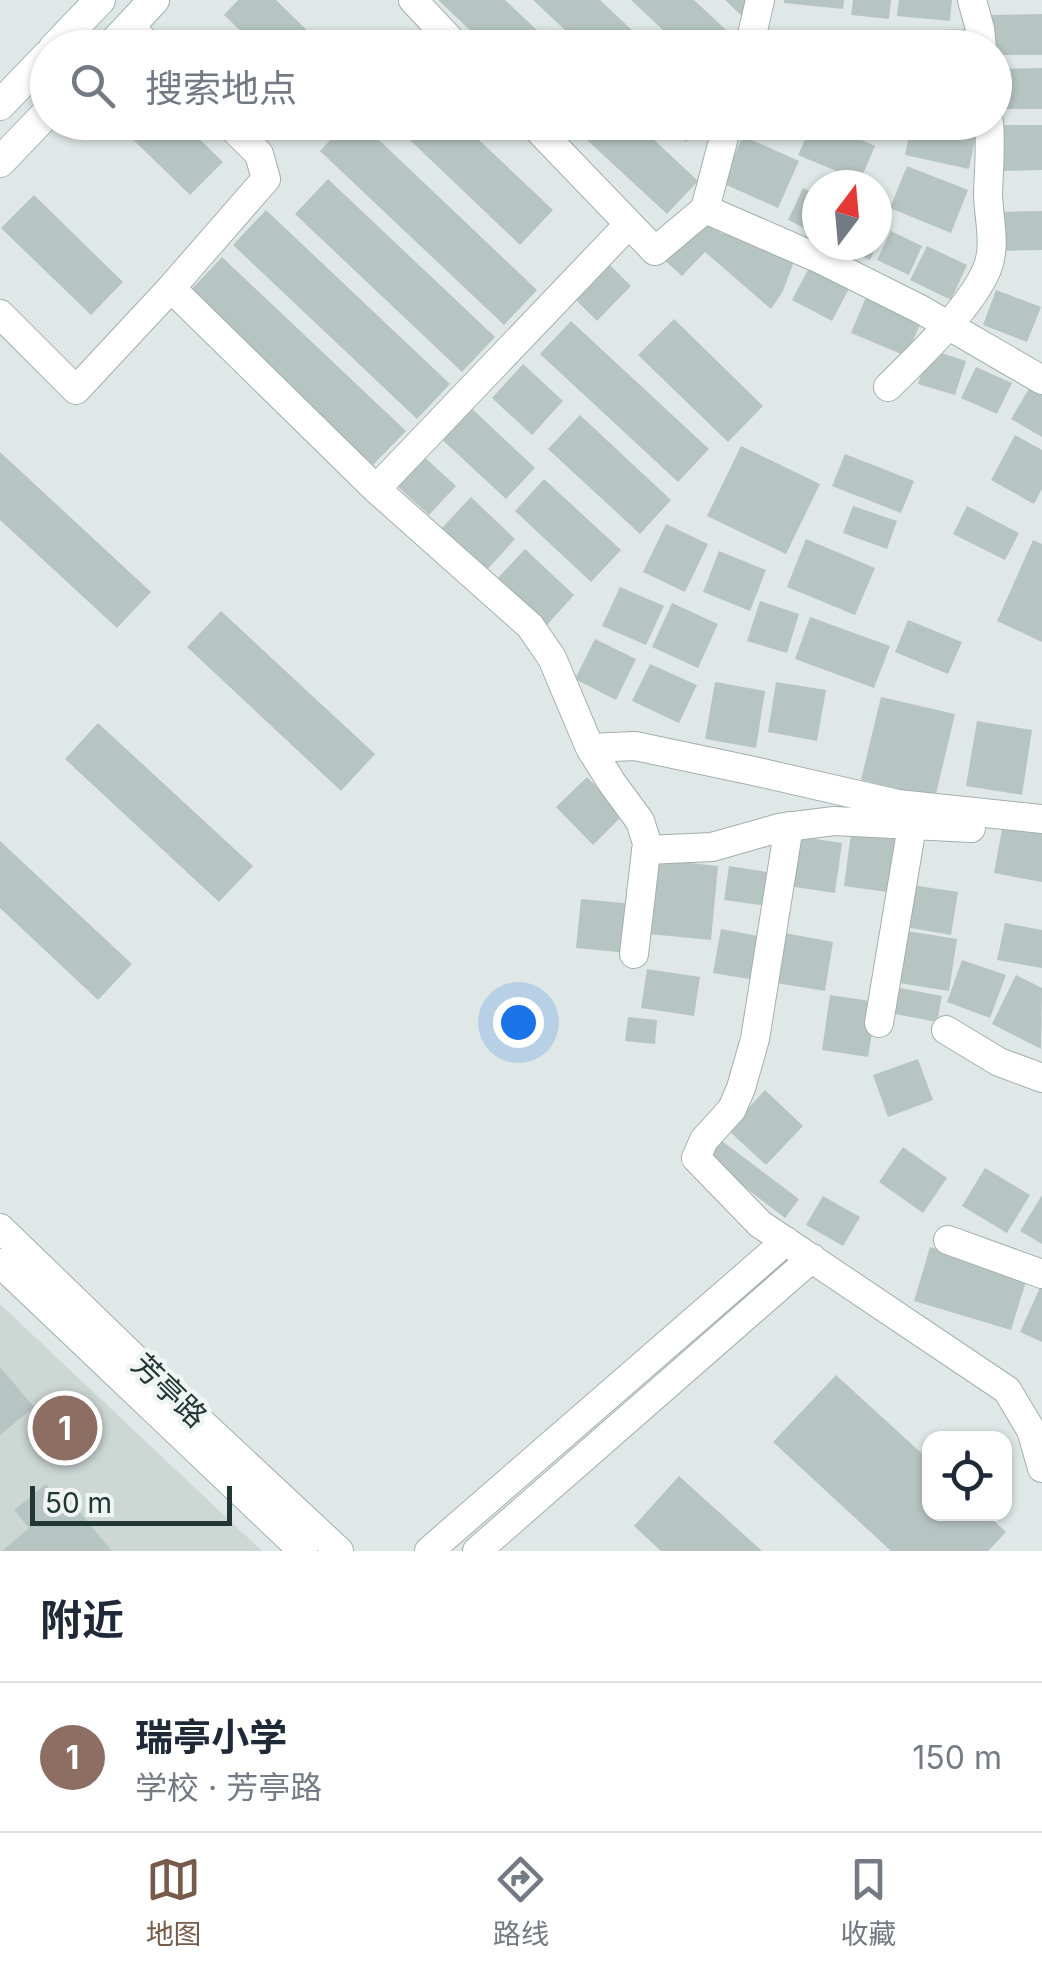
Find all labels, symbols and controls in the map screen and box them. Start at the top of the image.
search box [30,30,1012,140]
icon: search [65,58,120,113]
text: 搜索地点 [145,65,297,111]
north arrow [802,170,892,260]
your location [493,997,544,1048]
street label: 芳亭路 [125,1346,215,1434]
pin: 1 [32,1390,98,1466]
map controls [922,1431,1012,1521]
button: locate [922,1431,1012,1521]
scale bar [30,1481,232,1526]
text: 50 m [45,1486,112,1520]
text: 附近 [40,1594,124,1645]
text: 瑞亭小学 [135,1714,287,1760]
text: 1 [66,1738,79,1777]
text: 150 m [912,1738,1002,1777]
text: 学校 · 芳亭路 [135,1768,322,1807]
tab: 地图 [146,1852,202,1952]
tab: 路线 [493,1852,549,1952]
tab: 收藏 [840,1852,896,1952]

